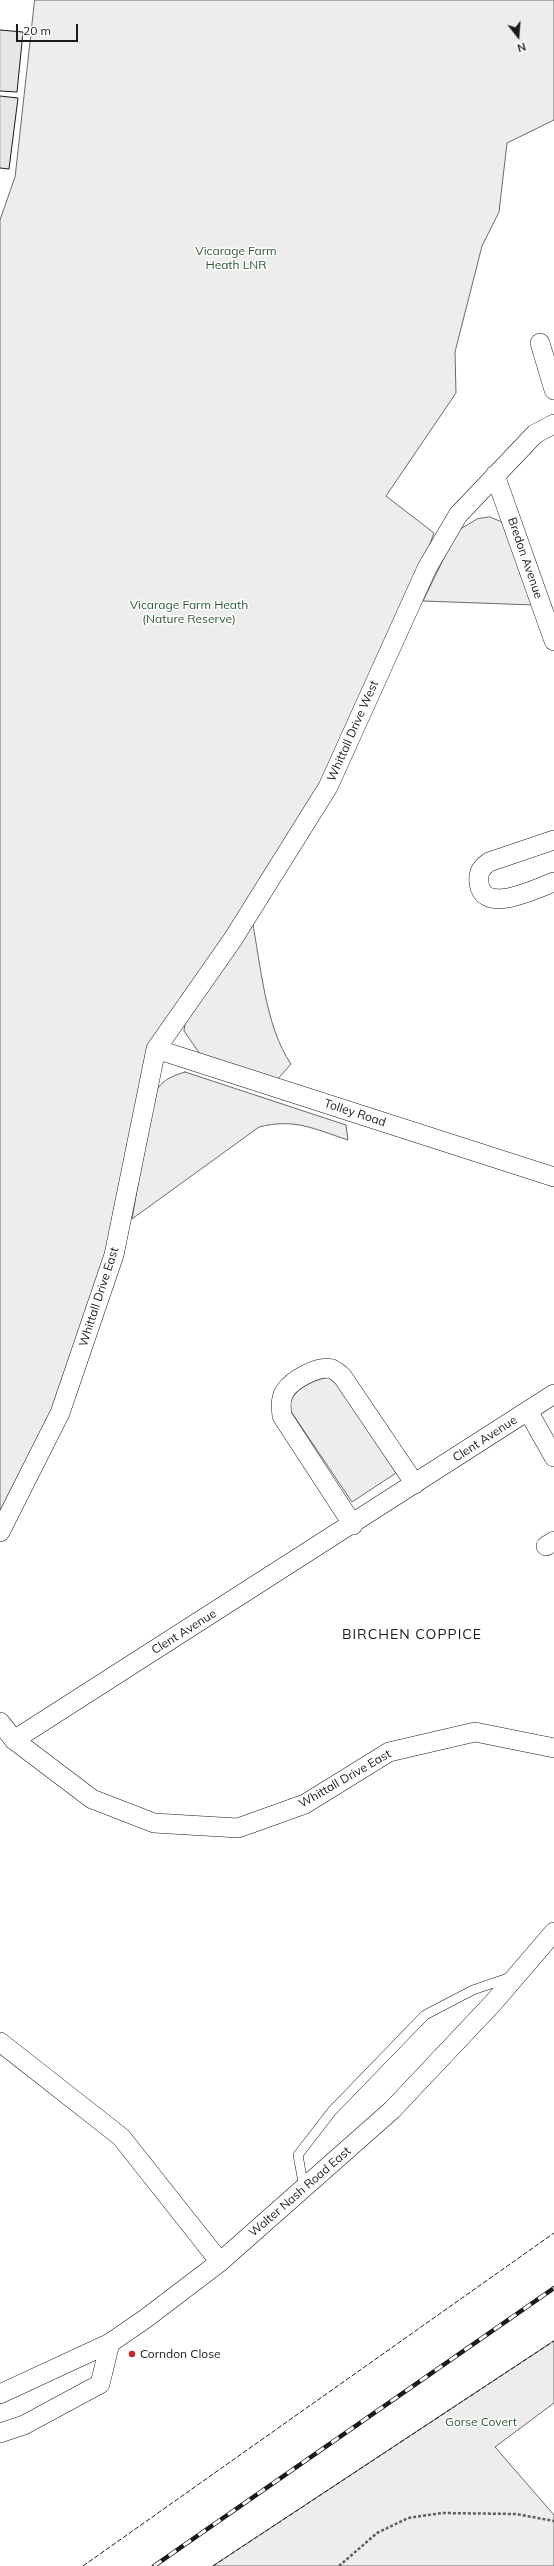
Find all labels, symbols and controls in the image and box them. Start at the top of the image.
scale bar [18,16,80,42]
north arrow [498,16,538,56]
text: 20 m [23,23,51,38]
text: N [515,40,528,55]
park label: Vicarage Farm Heath LNR [195,244,277,272]
street label: Bredon Avenue [504,515,546,601]
park label: Vicarage Farm Heath (Nature Reserve) [130,598,248,626]
street label: Whittall Drive West [324,678,382,784]
street label: Tolley Road [322,1096,388,1130]
street label: Whittall Drive East [76,1245,122,1349]
street label: Clent Avenue [450,1413,520,1465]
street label: Clent Avenue [149,1606,219,1658]
district label: BIRCHEN COPPICE [342,1627,482,1643]
street label: Whittall Drive East [296,1747,394,1811]
street label: Walter Nash Road East [246,2144,354,2240]
place label: Corndon Close [140,2347,221,2361]
marker: Corndon Close [127,2349,137,2359]
park label: Gorse Covert [445,2415,517,2429]

